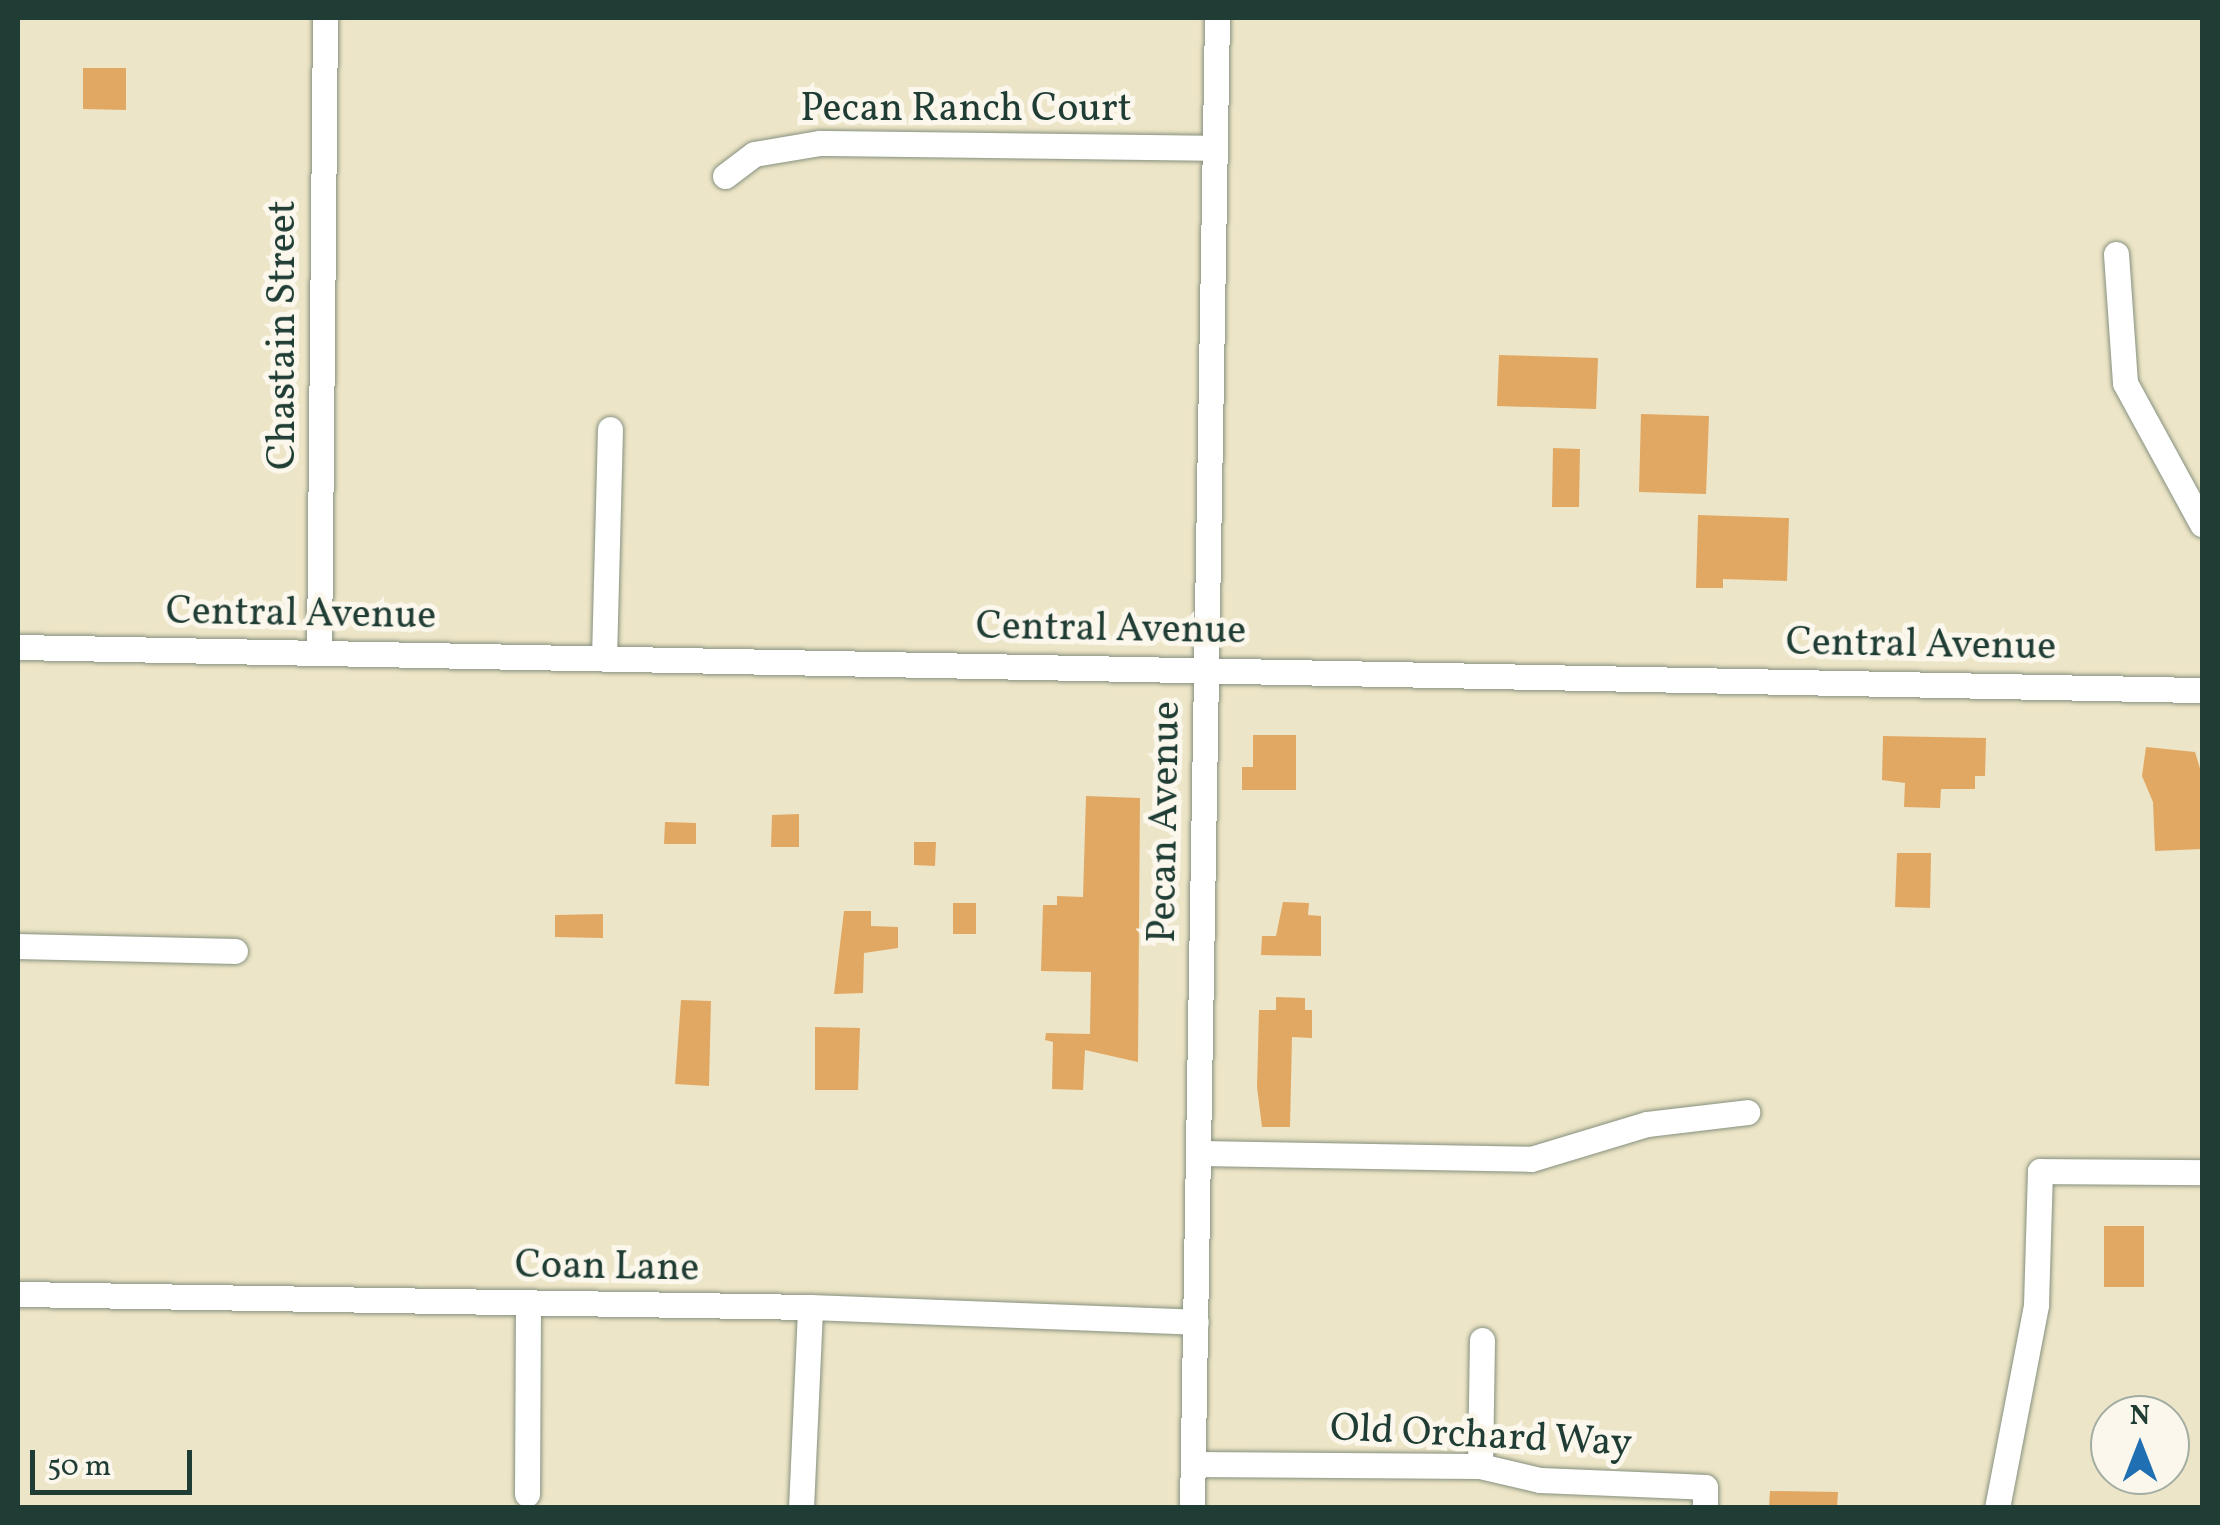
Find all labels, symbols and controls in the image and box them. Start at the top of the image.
street label: Pecan Ranch Court [800,86,1132,134]
street label: Chastain Street [260,200,308,470]
street label: Central Avenue [165,589,437,641]
street label: Central Avenue [975,604,1247,656]
street label: Central Avenue [1785,620,2057,672]
street label: Pecan Avenue [1140,701,1192,943]
street label: Coan Lane [514,1242,700,1294]
north arrow [2090,1395,2190,1495]
text: N [2130,1397,2150,1436]
street label: Old Orchard Way [1328,1405,1634,1469]
scale bar [35,1430,198,1492]
text: 50 m [47,1446,111,1488]

